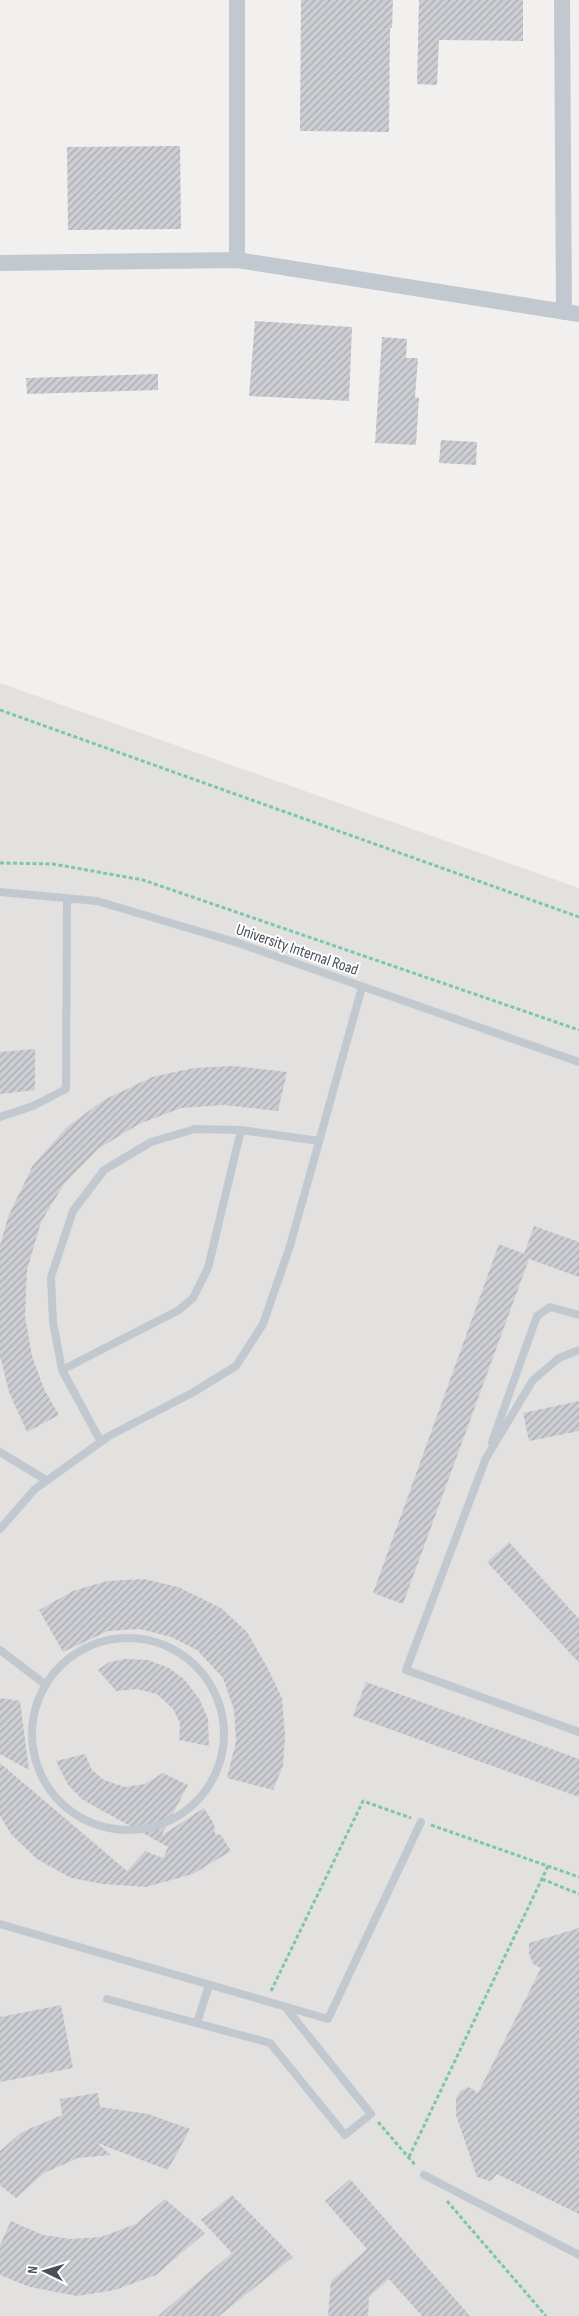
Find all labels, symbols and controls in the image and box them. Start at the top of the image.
street label: University Internal Road [233,920,361,980]
north arrow [20,2246,70,2296]
text: N [24,2265,41,2274]

